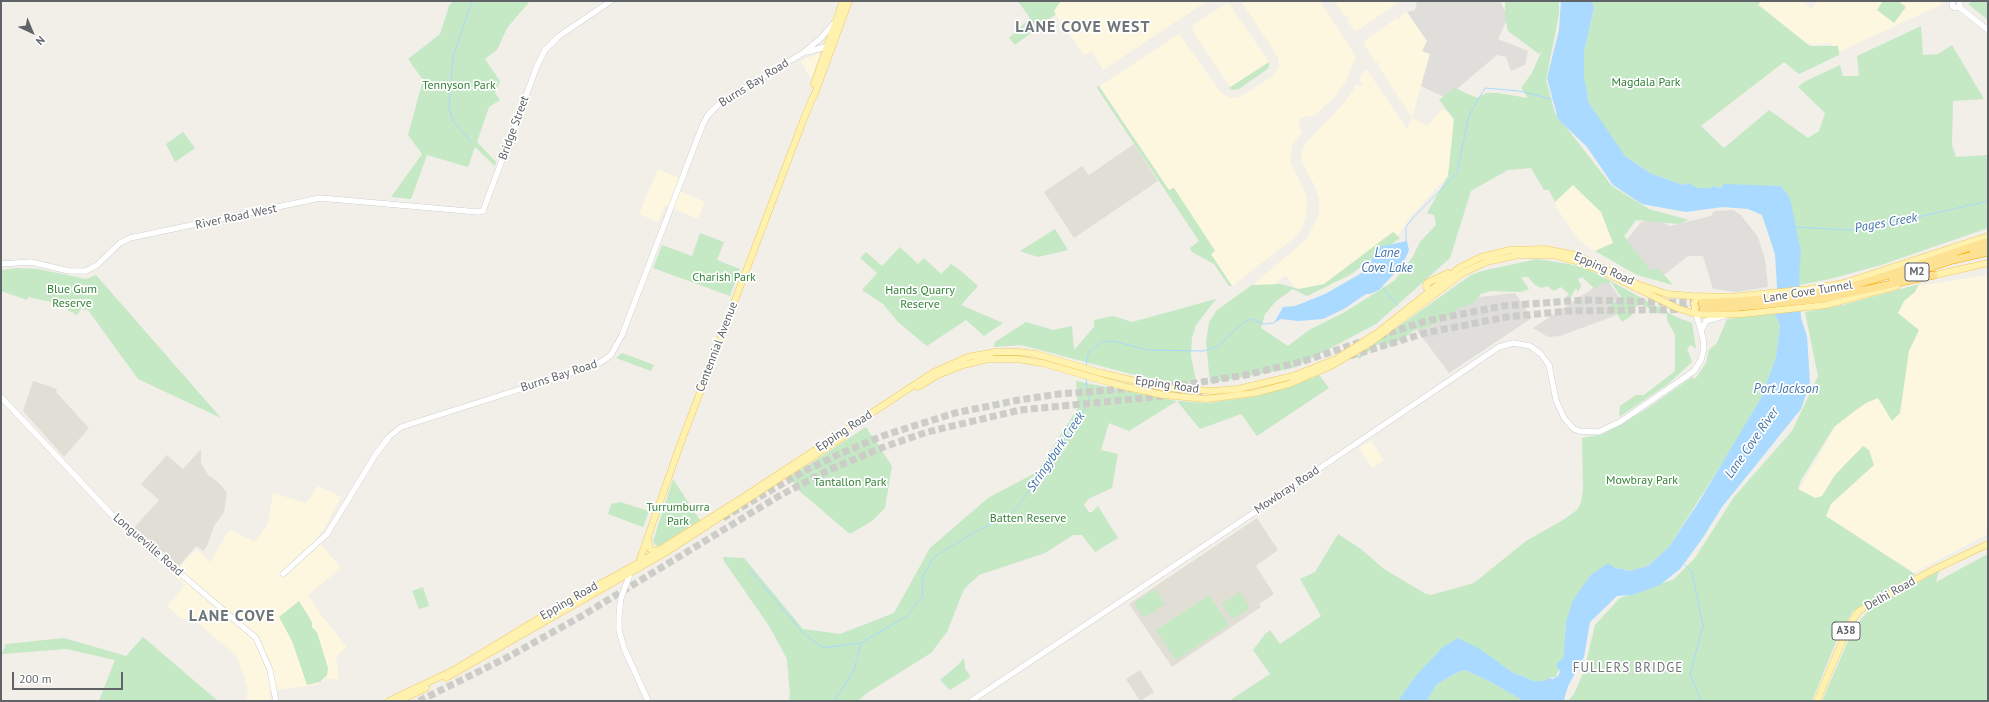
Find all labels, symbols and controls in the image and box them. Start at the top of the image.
north arrow [12,12,52,52]
district label: LANE COVE WEST [1015,17,1151,37]
text: N [33,33,48,48]
street label: Burns Bay Road [716,56,792,110]
park label: Magdala Park [1611,76,1681,90]
park label: Tennyson Park [422,79,496,93]
street label: Bridge Street [496,94,532,162]
street label: River Road West [194,201,278,233]
water label: Pages Creek [1853,210,1919,236]
water label: Lane Cove Lake [1361,245,1413,276]
street label: Epping Road [1572,249,1636,289]
road number: M2 [1905,263,1929,281]
park label: Charish Park [692,271,756,285]
street label: Lane Cove Tunnel [1762,278,1854,306]
park label: Blue Gum Reserve [47,283,97,311]
park label: Hands Quarry Reserve [885,284,955,312]
street label: Centennial Avenue [693,300,741,394]
street label: Burns Bay Road [519,357,599,395]
street label: Epping Road [1134,373,1200,397]
water label: Port Jackson [1754,381,1818,397]
water label: Lane Cove River [1722,405,1782,481]
street label: Epping Road [813,407,875,455]
water label: Stringybark Creek [1024,409,1088,495]
street label: Mowbray Road [1252,463,1322,517]
park label: Mowbray Park [1606,474,1678,488]
park label: Tantallon Park [813,476,887,490]
park label: Turrumburra Park [646,501,710,529]
street label: Longueville Road [110,511,186,579]
park label: Batten Reserve [990,512,1066,526]
street label: Delhi Road [1862,574,1918,614]
street label: Epping Road [538,579,600,623]
district label: LANE COVE [189,606,275,626]
road number: A38 [1832,622,1860,640]
district label: FULLERS BRIDGE [1573,660,1683,676]
scale bar [14,664,125,690]
text: 200 m [19,671,52,686]

